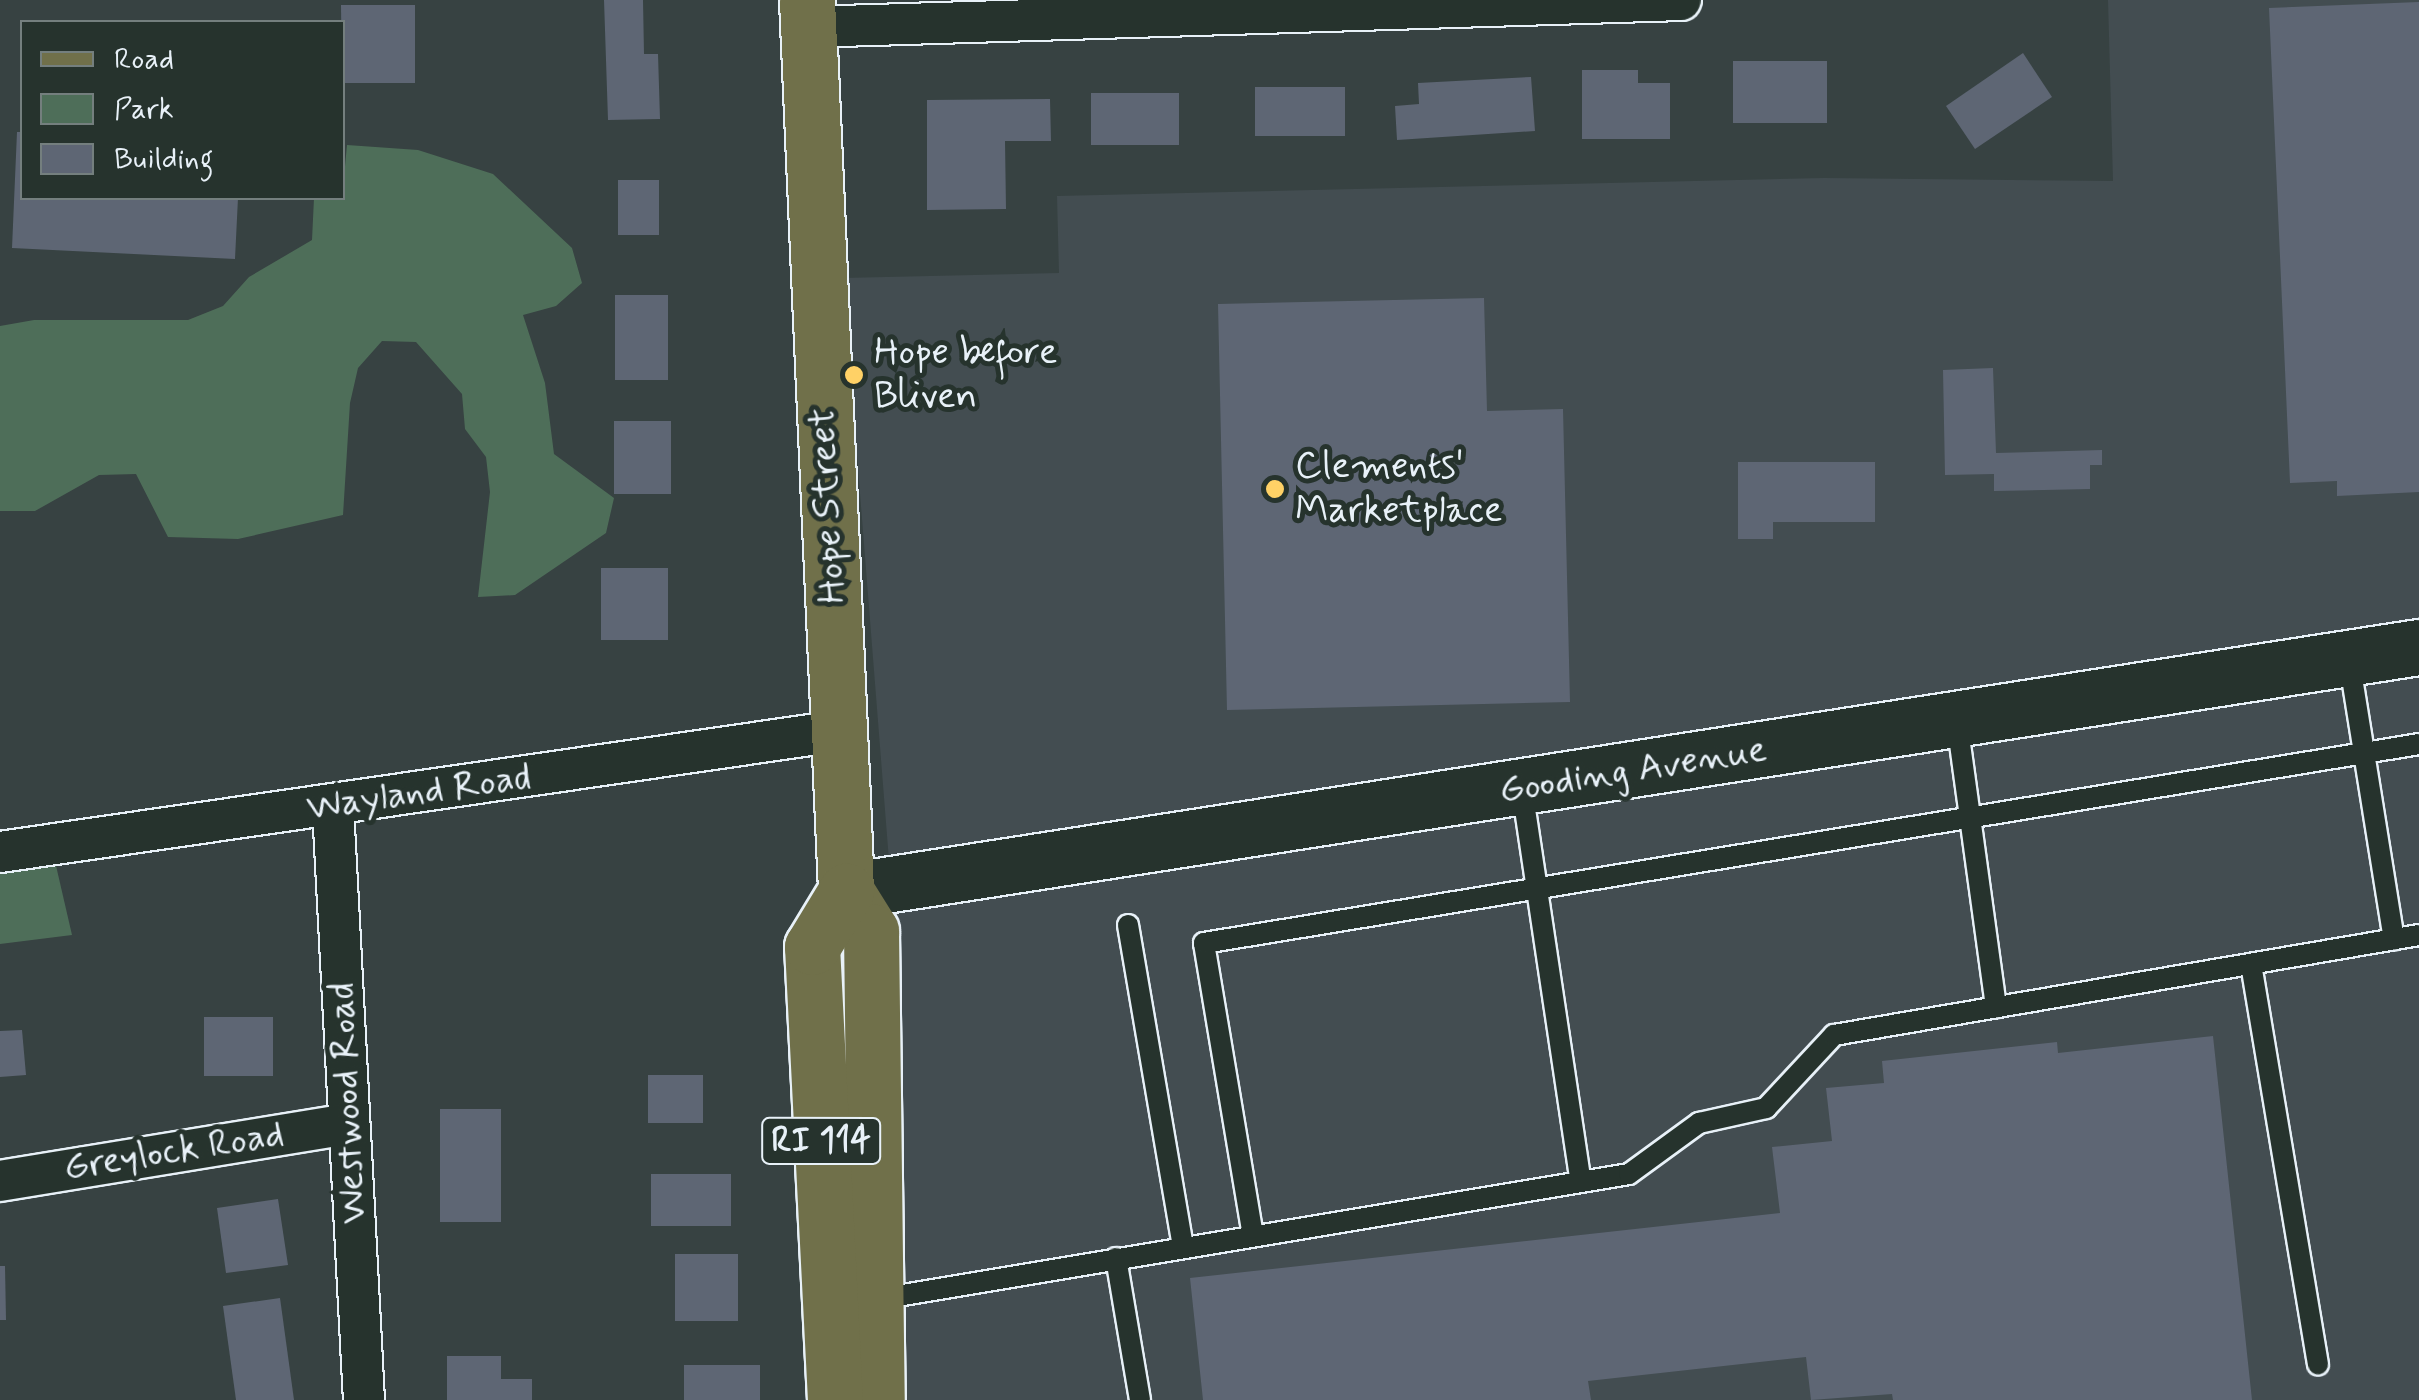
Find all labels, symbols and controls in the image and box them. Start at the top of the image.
legend [20,20,345,200]
text: Road [114,40,174,79]
text: Park [114,90,174,129]
text: Building [114,140,213,179]
place label: Hope before Bliven [874,330,1058,419]
marker: Hope before Bliven [843,364,865,386]
street label: Hope Street [800,408,856,604]
place label: Clements' Marketplace [1295,444,1503,534]
marker: Clements' Marketplace [1264,478,1286,500]
street label: Gooding Avenue [1501,728,1765,814]
street label: Wayland Road [305,755,533,831]
street label: Westwood Road [319,982,377,1224]
road number: RI 114 [761,1111,881,1171]
street label: Greylock Road [61,1112,287,1192]

